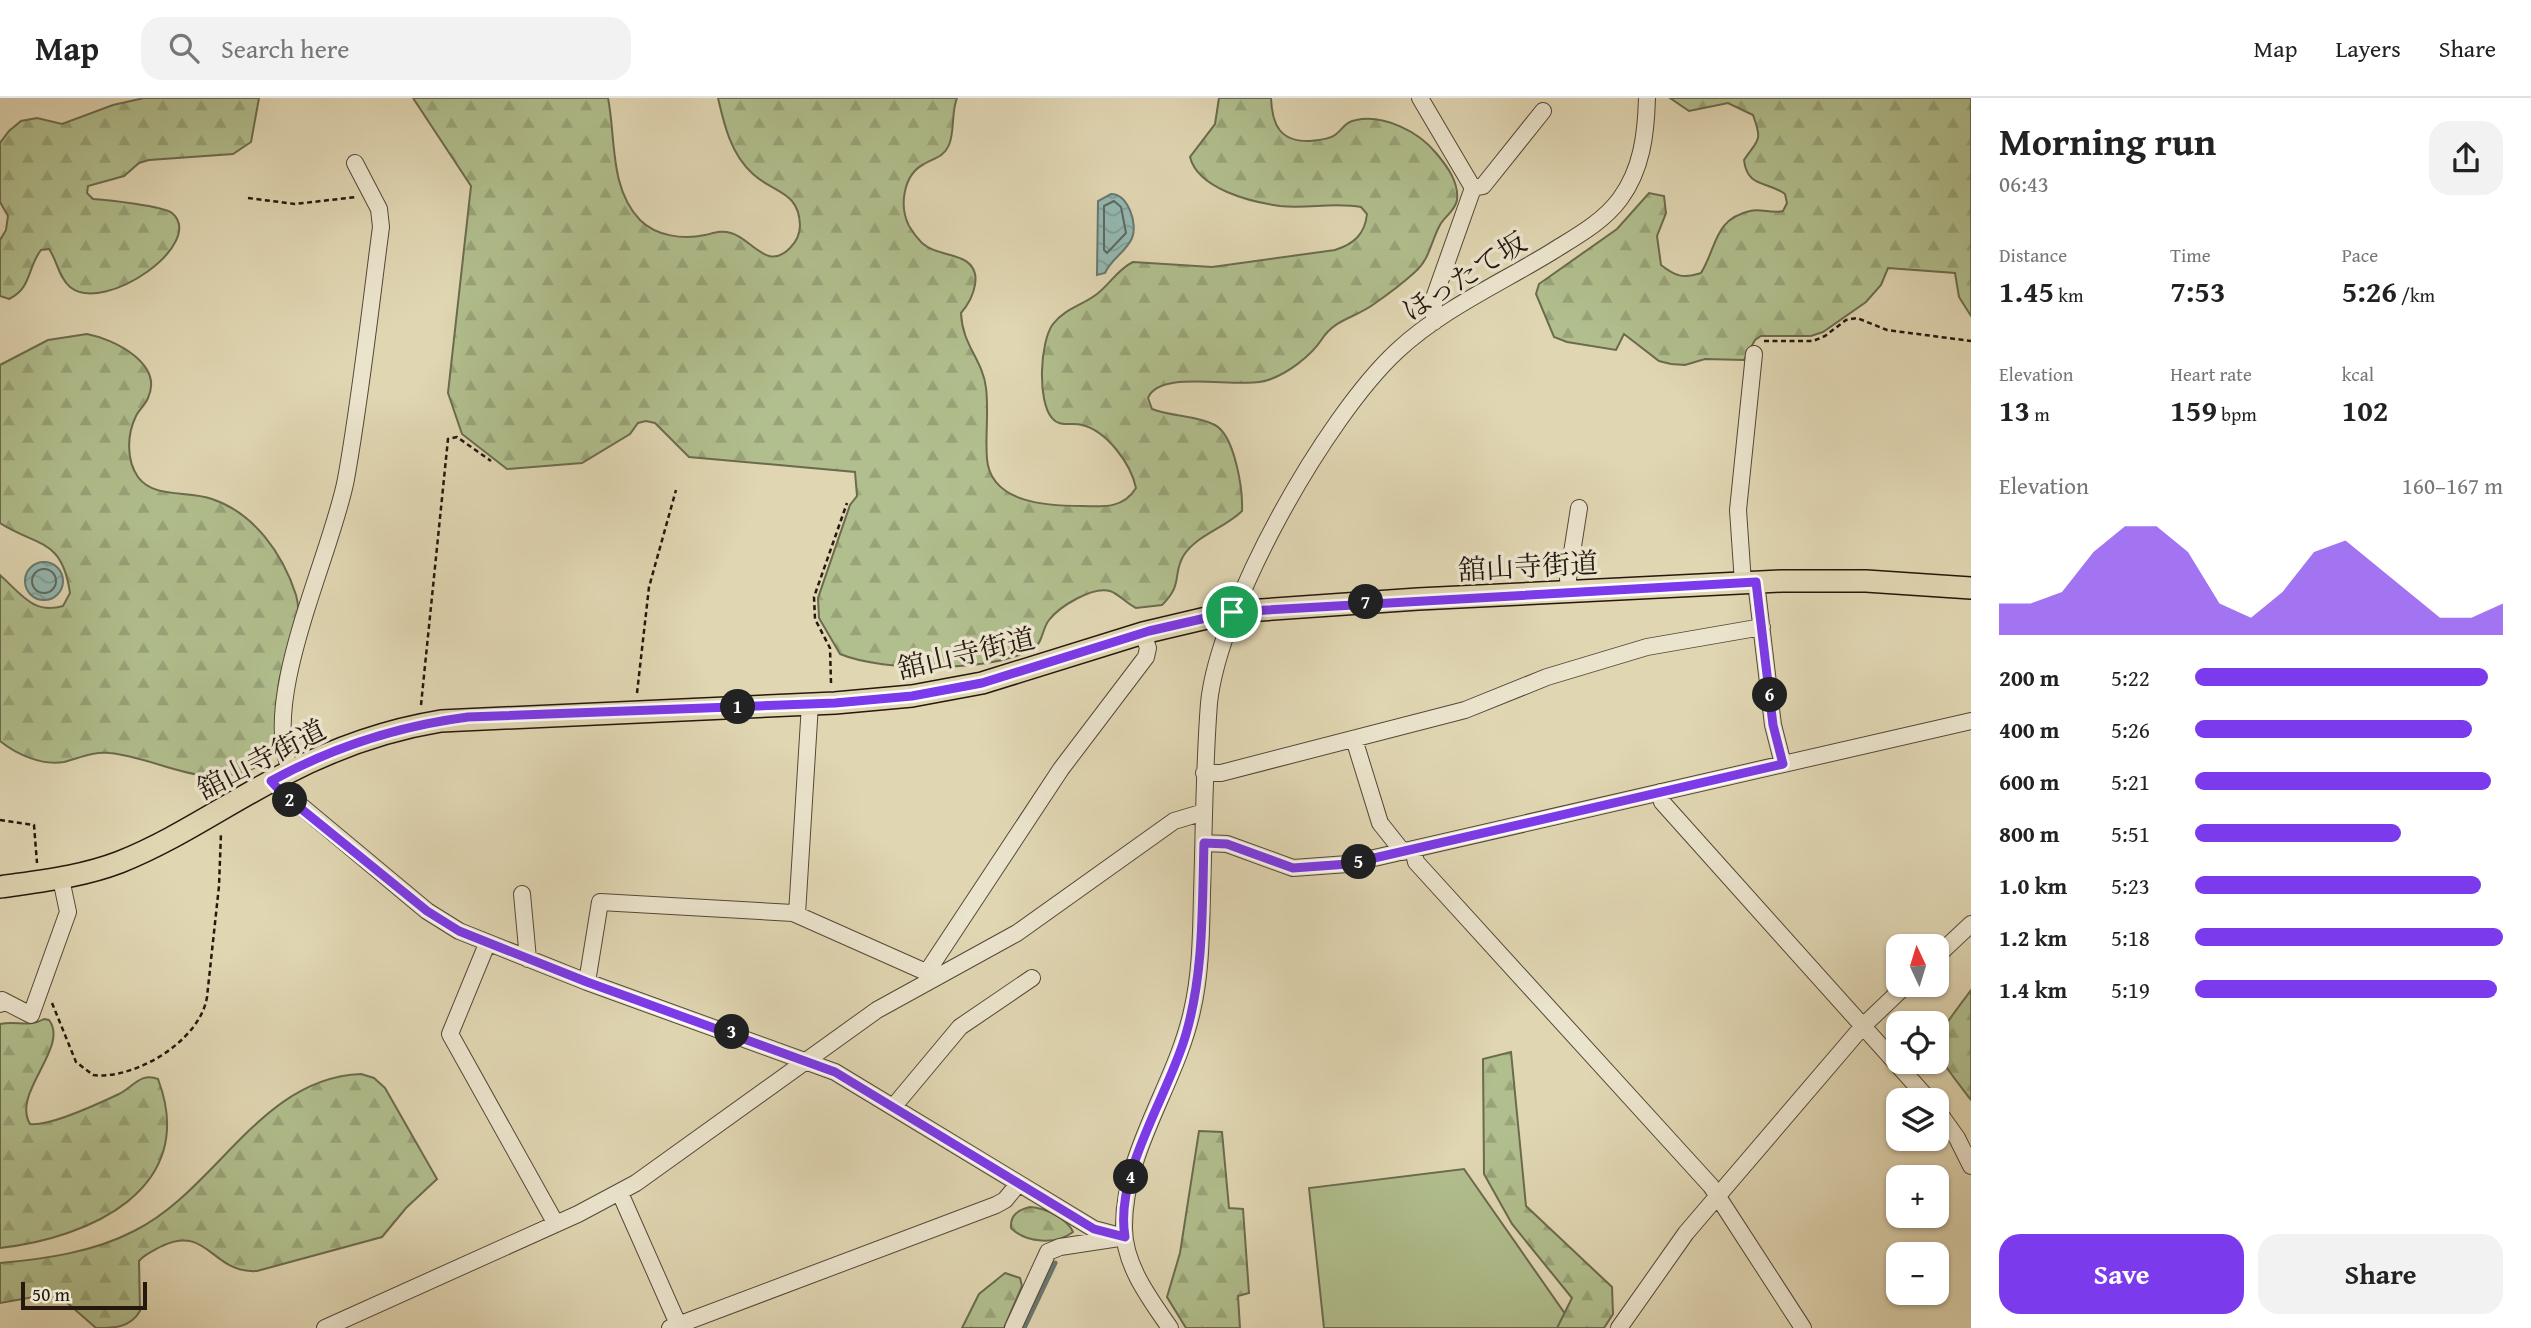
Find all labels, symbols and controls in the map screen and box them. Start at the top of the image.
search box [141,17,631,80]
text: Map [35,24,99,72]
icon: search [165,29,203,67]
text: Search here [221,29,349,68]
text: Map [2254,31,2297,66]
text: Layers [2335,31,2401,66]
text: Share [2439,31,2496,66]
text: Morning run [1999,113,2216,169]
button: share [2429,121,2503,195]
text: 06:43 [1999,167,2049,200]
street label: ほったて坂 [1394,221,1534,330]
text: Distance [1999,241,2067,269]
text: Time [2170,241,2211,269]
text: Pace [2342,241,2378,269]
text: 1.45 [1999,269,2054,313]
text: 7:53 [2170,269,2225,313]
text: 5:26 [2342,269,2397,313]
text: km [2054,281,2083,309]
text: /km [2397,281,2435,309]
text: Elevation [1999,360,2073,388]
text: Heart rate [2170,360,2252,388]
text: kcal [2342,360,2374,388]
text: 13 [1999,388,2030,432]
text: 159 [2170,388,2217,432]
text: 102 [2342,388,2388,432]
text: m [2030,400,2050,428]
text: bpm [2217,400,2257,428]
text: Elevation [1999,469,2089,502]
text: 160–167 m [2402,469,2503,502]
street label: 舘山寺街道 [1457,541,1599,590]
pin [1202,582,1262,642]
pin: 7 [1348,584,1384,620]
text: 7 [1361,587,1370,615]
icon: arrive [1213,593,1251,631]
street label: 舘山寺街道 [893,617,1039,688]
text: 200 m [1999,661,2060,694]
text: 5:22 [2111,661,2150,694]
pin: 6 [1752,678,1788,712]
text: 6 [1765,680,1774,708]
pin: 1 [720,690,756,724]
text: 1 [733,692,742,720]
street label: 舘山寺街道 [189,709,332,809]
text: 400 m [1999,713,2060,746]
text: 5:26 [2111,713,2150,746]
text: 600 m [1999,765,2060,798]
text: 5:21 [2111,765,2150,798]
pin: 2 [272,782,308,818]
text: 2 [285,785,294,813]
text: 800 m [1999,817,2060,850]
text: 5:51 [2111,817,2150,850]
pin: 5 [1342,844,1376,880]
text: 5 [1354,847,1363,875]
text: 1.0 km [1999,869,2067,902]
text: 5:23 [2111,869,2150,902]
text: 1.2 km [1999,921,2067,954]
text: 5:18 [2111,921,2150,954]
north arrow [1886,934,1950,998]
map controls [1886,934,1949,1305]
text: 1.4 km [1999,973,2067,1006]
text: 5:19 [2111,973,2150,1006]
button: locate [1886,1011,1949,1074]
pin: 3 [714,1014,750,1049]
text: 3 [727,1017,736,1045]
button: layers [1886,1088,1949,1151]
pin: 4 [1114,1160,1148,1194]
text: 4 [1126,1162,1135,1190]
button: + [1886,1165,1949,1228]
button: Save [1999,1234,2244,1314]
button: Share [2258,1234,2503,1314]
button: − [1886,1242,1949,1305]
scale bar [21,1279,147,1311]
text: 50 m [32,1280,70,1308]

